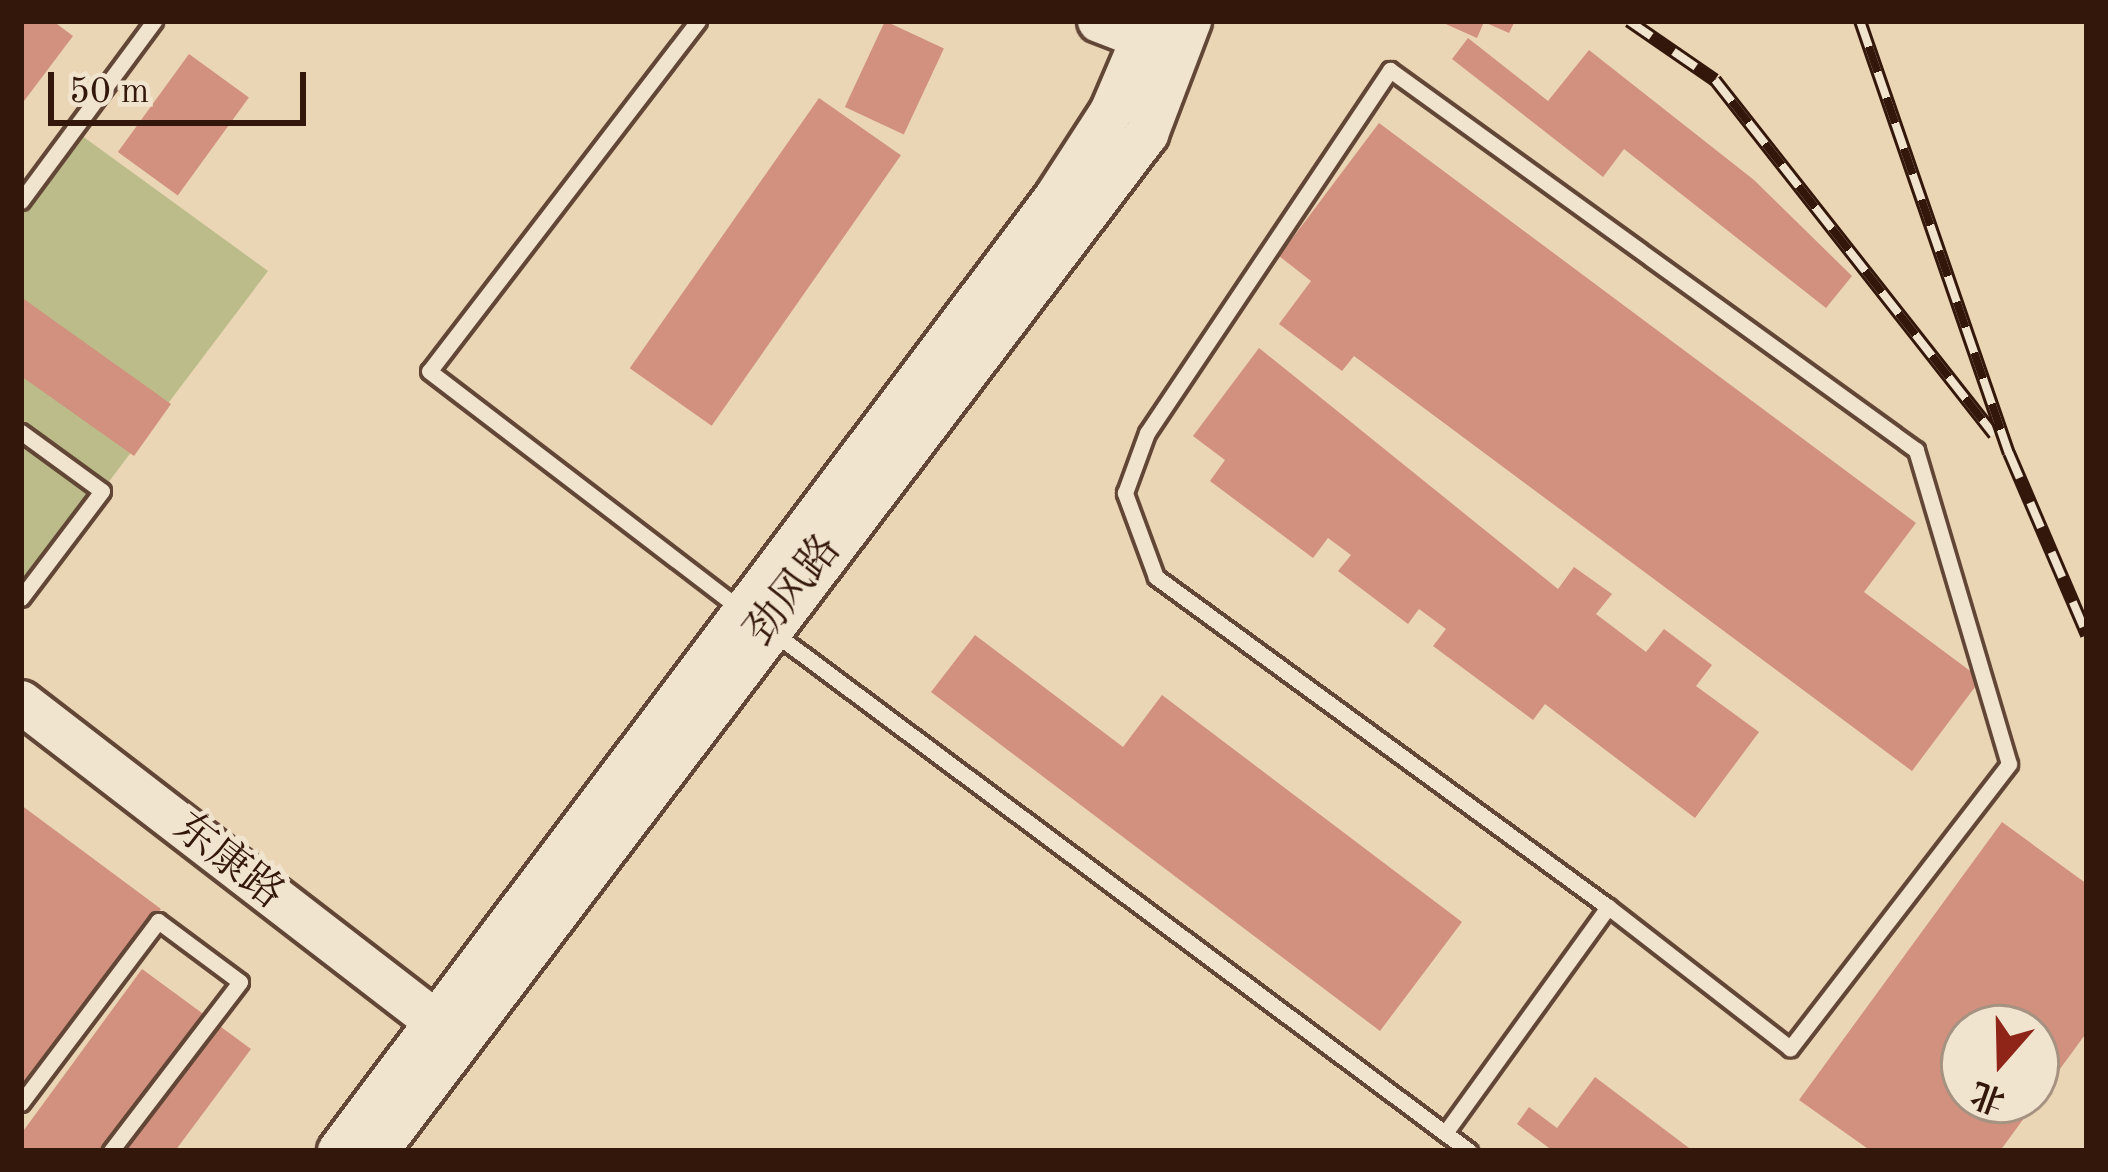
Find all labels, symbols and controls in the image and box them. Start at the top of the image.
scale bar [54,48,312,122]
text: 50 m [69,75,149,111]
street label: 劲风路 [735,526,853,656]
street label: 东康路 [163,803,293,921]
north arrow [1940,1004,2060,1124]
text: 北 [1967,1074,2010,1117]

